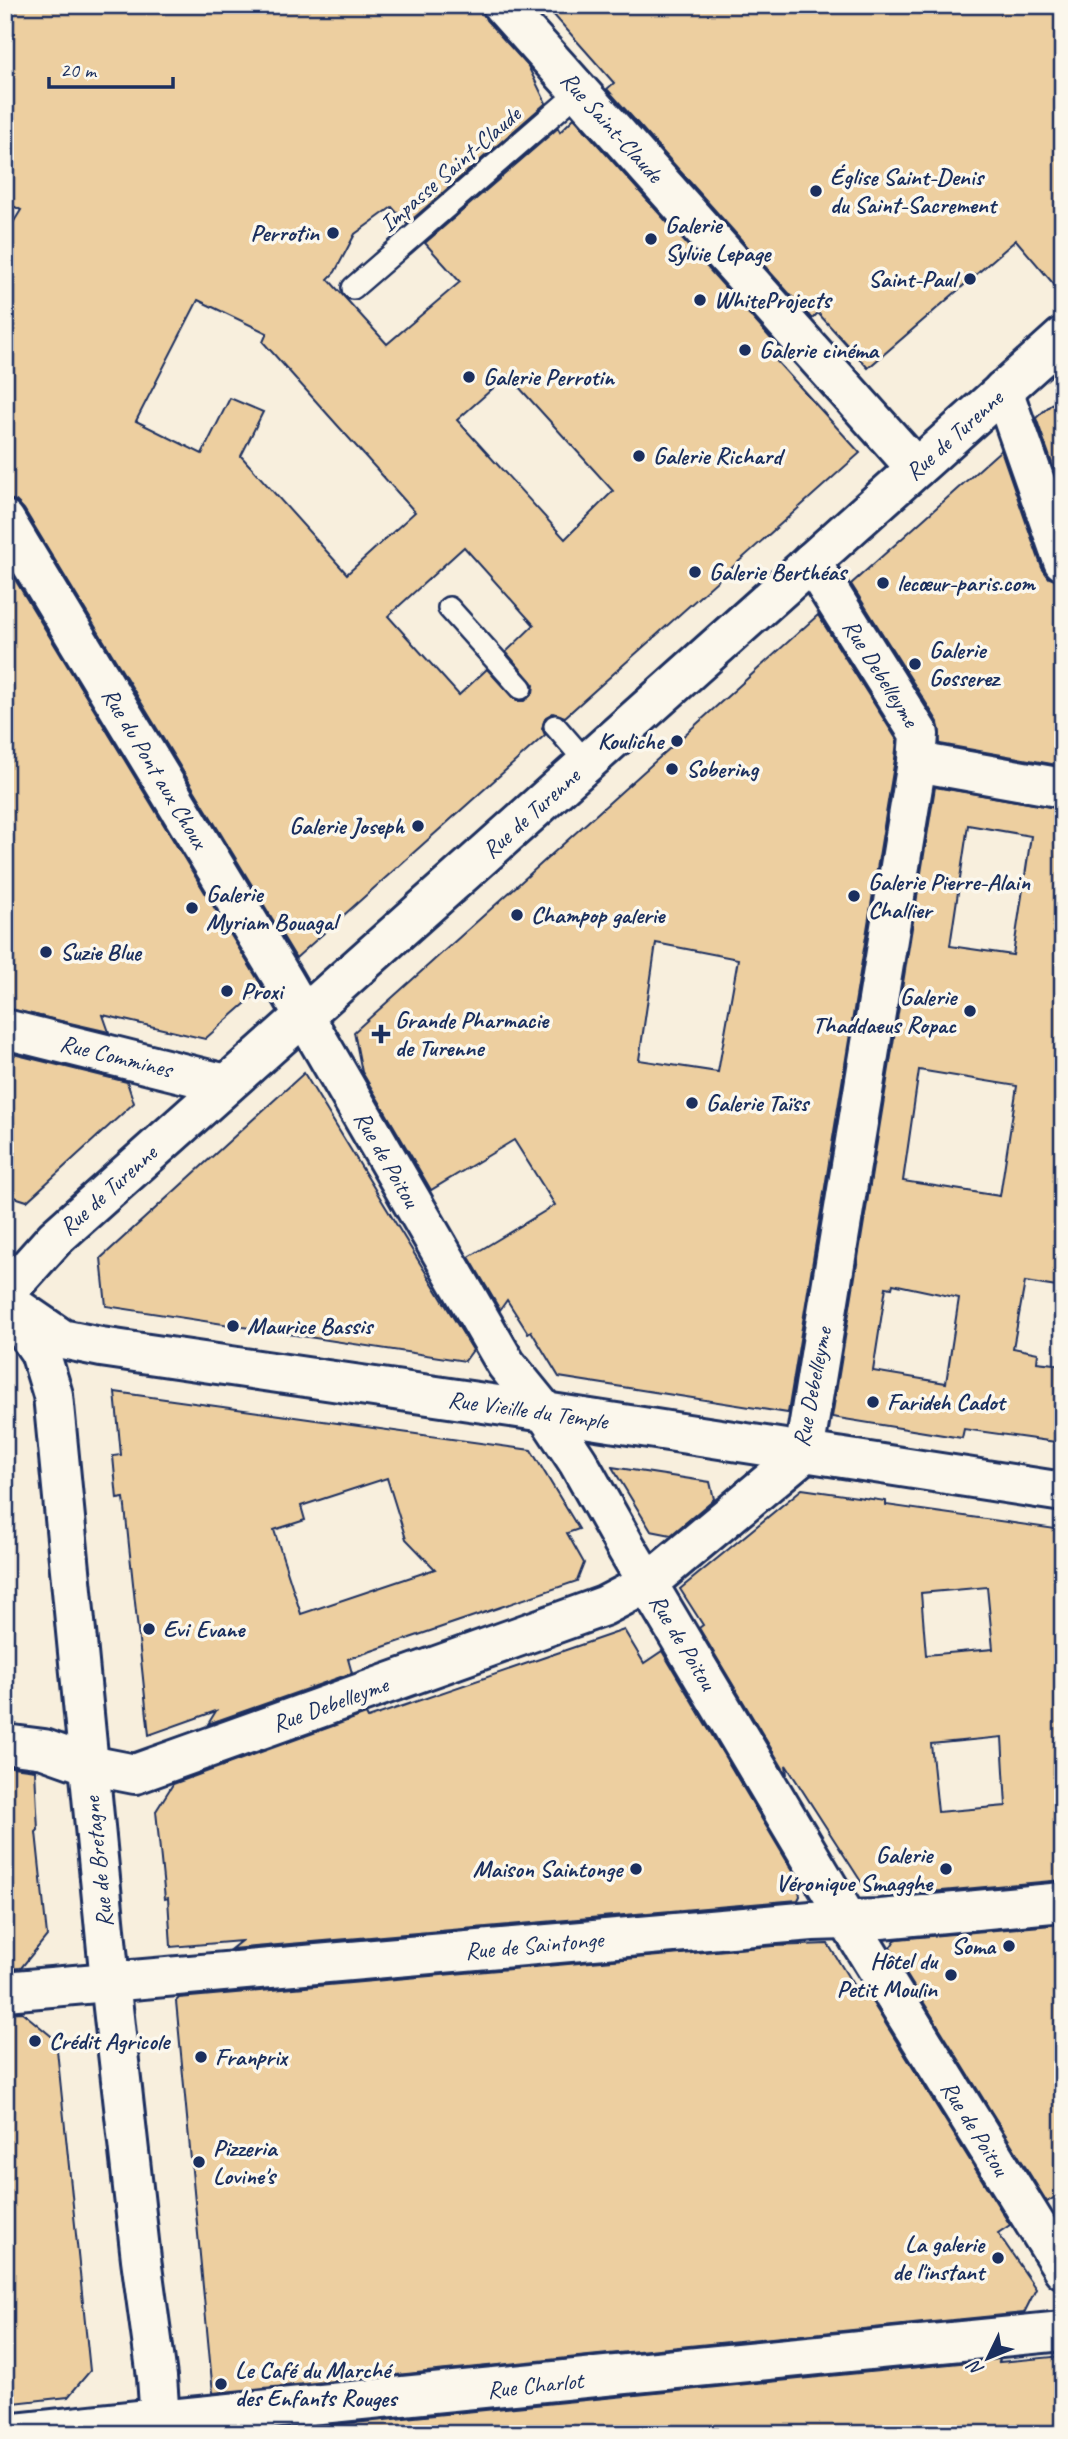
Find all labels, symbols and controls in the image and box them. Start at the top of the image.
scale bar [49,46,173,90]
text: 20 m [60,57,98,83]
street label: Rue Saint-Claude [554,65,671,190]
street label: Impasse Saint-Claude [373,98,528,238]
place label: Église Saint-Denis du Saint-Sacrement [830,162,999,220]
marker: Église Saint-Denis du Saint-Sacrement [808,183,824,199]
place label: Galerie Sylvie Lepage [665,210,772,268]
place label: Perrotin [251,218,320,248]
marker: Perrotin [325,225,341,241]
marker: Galerie Sylvie Lepage [643,231,659,247]
place label: Saint-Paul [868,264,961,294]
marker: Saint-Paul [962,271,978,287]
place label: WhiteProjects [714,285,833,315]
marker: WhiteProjects [692,292,708,308]
place label: Galerie cinéma [759,335,880,365]
marker: Galerie cinéma [737,342,753,358]
place label: Galerie Perrotin [483,362,616,392]
marker: Galerie Perrotin [461,369,477,385]
street label: Rue de Turenne [899,382,1011,487]
place label: Galerie Richard [653,441,786,471]
marker: Galerie Richard [631,448,647,464]
place label: Galerie Berthéas [709,557,849,587]
marker: Galerie Berthéas [687,564,703,580]
place label: lecœur-paris.com [897,568,1036,598]
marker: lecœur-paris.com [875,575,891,591]
street label: Rue Debelleyme [836,614,927,734]
place label: Galerie Gosserez [929,635,1001,693]
marker: Galerie Gosserez [907,656,923,672]
street label: Rue du Pont aux Choux [95,682,216,855]
place label: Kouliche [598,726,665,756]
marker: Kouliche [669,733,685,749]
place label: Sobering [686,754,760,784]
street label: Rue de Turenne [476,760,588,865]
marker: Sobering [664,761,680,777]
place label: Galerie Joseph [289,811,405,841]
marker: Galerie Joseph [410,818,426,834]
place label: Galerie Pierre-Alain Challier [868,867,1031,925]
place label: Galerie Myriam Bouagal [206,879,342,937]
marker: Galerie Pierre-Alain Challier [846,888,862,904]
marker: Galerie Myriam Bouagal [184,900,200,916]
place label: Champop galerie [531,900,666,930]
marker: Champop galerie [509,907,525,923]
place label: Suzie Blue [60,937,143,967]
marker: Suzie Blue [38,944,54,960]
place label: Proxi [241,976,286,1006]
place label: Galerie Thaddaeus Ropac [812,982,958,1040]
marker: Proxi [219,983,235,999]
marker: Galerie Thaddaeus Ropac [962,1003,978,1019]
place label: Grande Pharmacie de Turenne [395,1005,550,1063]
marker: Grande Pharmacie de Turenne [373,1026,389,1042]
street label: Rue Commines [57,1028,178,1085]
place label: Galerie Taïss [706,1088,811,1118]
marker: Galerie Taïss [684,1095,700,1111]
street label: Rue de Poitou [347,1105,428,1214]
street label: Rue de Turenne [53,1137,165,1242]
place label: Maurice Bassis [247,1311,375,1341]
marker: Maurice Bassis [225,1318,241,1334]
street label: Rue Debelleyme [786,1323,839,1449]
street label: Rue Vieille du Temple [446,1384,612,1436]
place label: Farideh Cadot [887,1387,1008,1417]
marker: Farideh Cadot [865,1394,881,1410]
street label: Rue de Poitou [643,1589,724,1697]
place label: Evi Evane [163,1614,246,1644]
marker: Evi Evane [141,1621,157,1637]
street label: Rue Debelleyme [268,1668,394,1739]
street label: Rue de Bretagne [76,1793,120,1929]
place label: Galerie Véronique Smagghe [775,1840,934,1898]
place label: Maison Saintonge [473,1854,624,1884]
marker: Maison Saintonge [628,1861,644,1877]
marker: Galerie Véronique Smagghe [938,1861,954,1877]
street label: Rue de Saintonge [464,1924,606,1966]
place label: Soma [951,1931,997,1961]
marker: Soma [1001,1938,1017,1954]
place label: Hôtel du Petit Moulin [837,1946,939,2004]
marker: Hôtel du Petit Moulin [943,1967,959,1983]
place label: Crédit Agricole [49,2026,171,2056]
marker: Crédit Agricole [27,2033,43,2049]
place label: Franprix [215,2042,290,2072]
marker: Franprix [193,2049,209,2065]
street label: Rue de Poitou [934,2075,1017,2183]
place label: Pizzeria Lovine's [213,2133,279,2191]
marker: Pizzeria Lovine's [191,2154,207,2170]
place label: La galerie de l'instant [893,2229,987,2287]
marker: La galerie de l'instant [990,2250,1006,2266]
north arrow [953,2324,1023,2394]
text: N [961,2354,989,2381]
place label: Le Café du Marché des Enfants Rouges [235,2355,399,2413]
street label: Rue Charlot [486,2365,587,2405]
marker: Le Café du Marché des Enfants Rouges [213,2376,229,2392]

